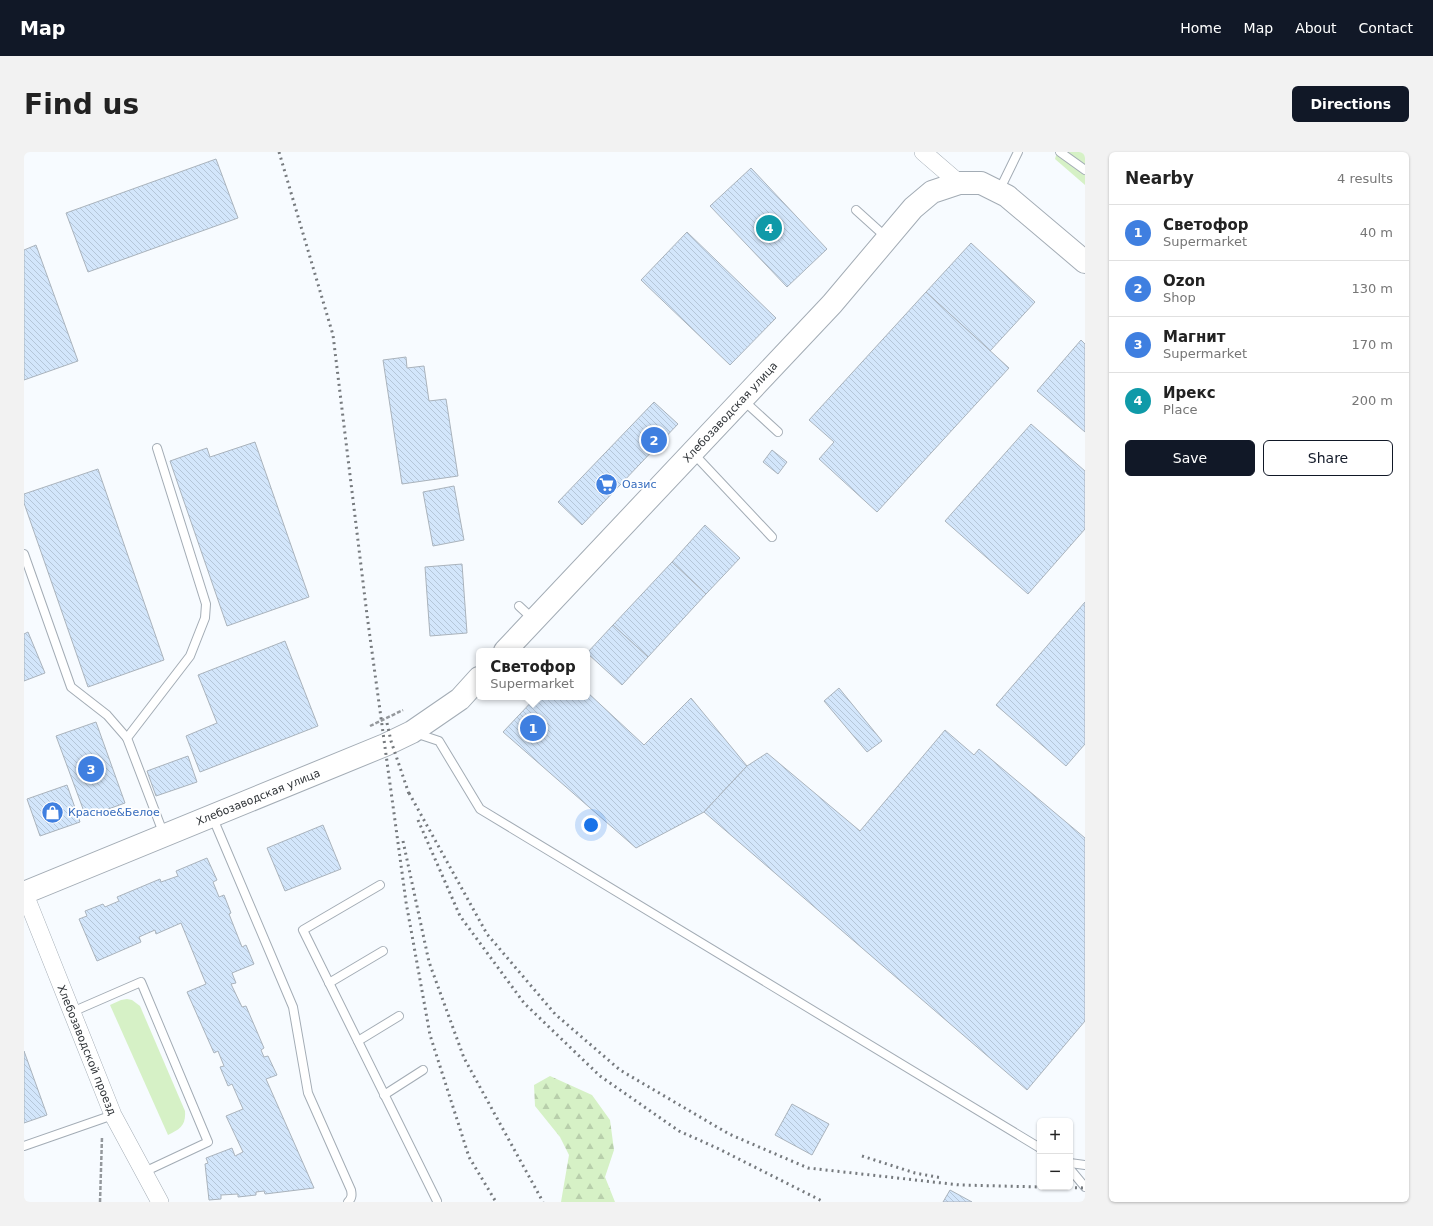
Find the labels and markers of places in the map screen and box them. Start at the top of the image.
pin: 4 [756,213,782,243]
pin: 2 [641,425,667,455]
supermarket icon: Оазис [593,471,619,497]
place label: Оазис [622,478,656,491]
pin: 1 [520,713,546,743]
pin: 3 [78,754,104,784]
shop icon: Красное&Белое [39,799,65,825]
place label: Красное&Белое [68,806,160,819]

